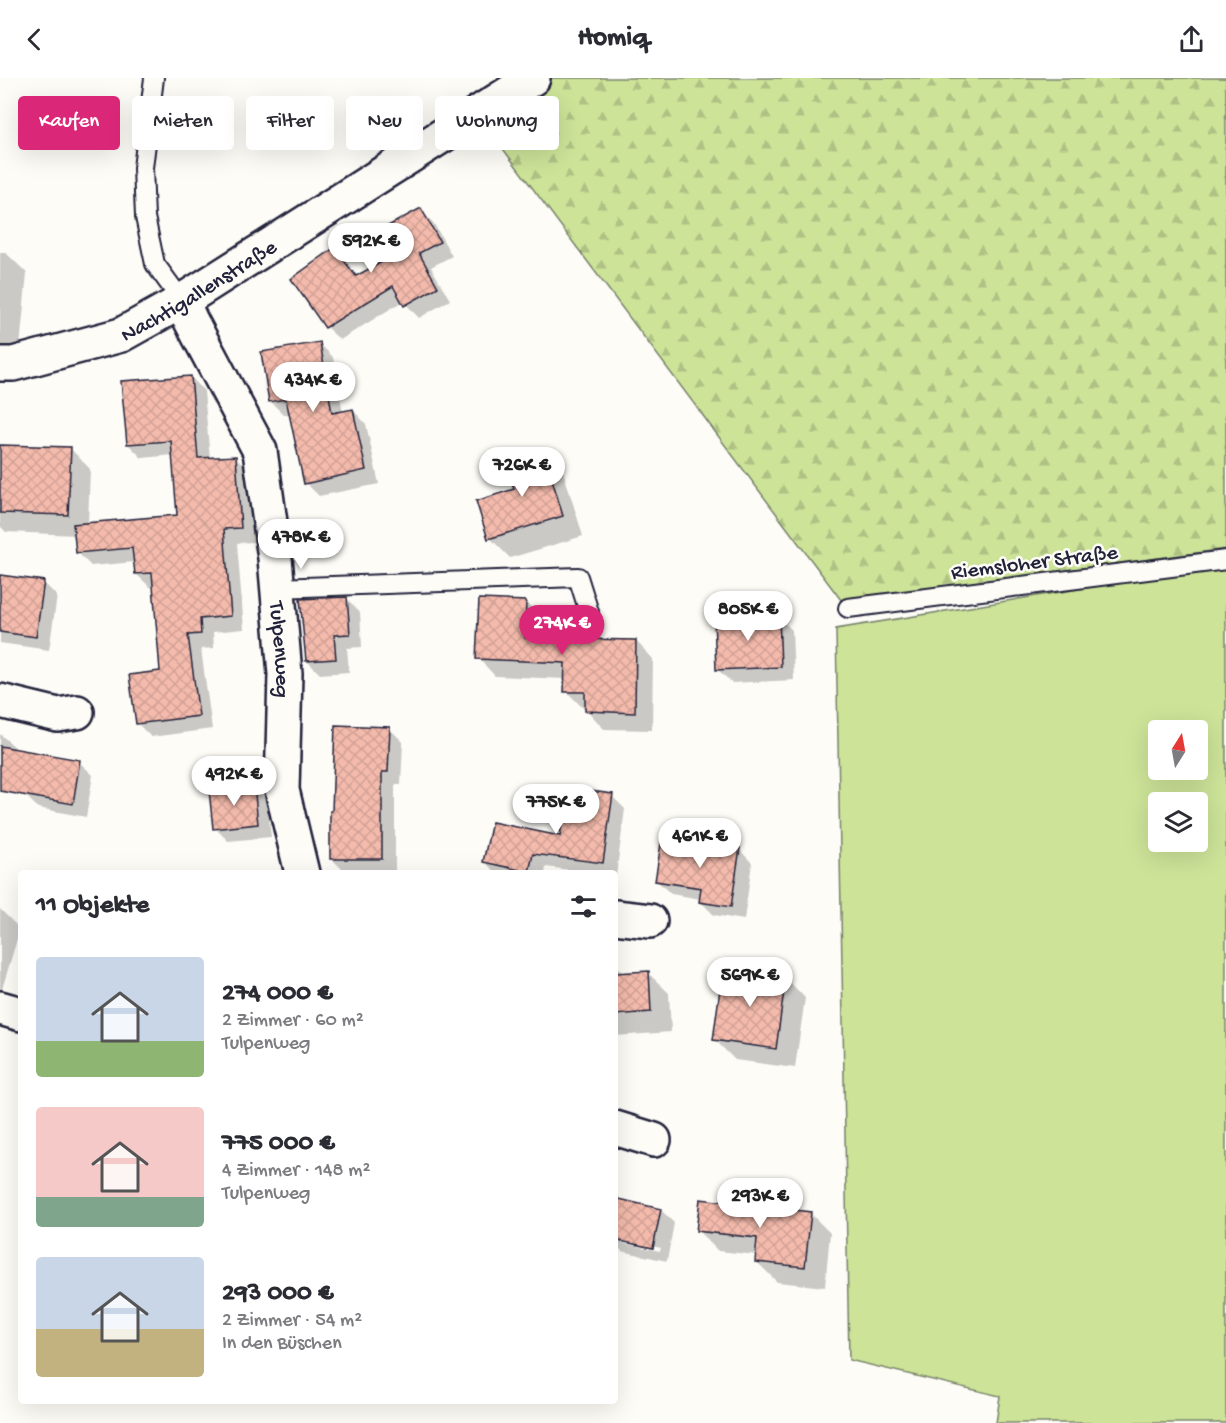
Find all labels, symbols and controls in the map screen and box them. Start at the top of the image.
icon: back [18,23,51,56]
text: Homiq [578,23,648,55]
icon: share [1175,23,1208,56]
chip: Kaufen [18,96,120,150]
chip: Mieten [132,96,234,150]
chip: Filter [246,96,334,150]
chip: Neu [346,96,423,150]
chip: Wohnung [435,96,559,150]
pin: 592K € [322,223,420,274]
text: 592K € [342,231,400,254]
street label: Nachtigallenstraße [117,235,283,350]
pin: 434K € [264,362,362,413]
text: 434K € [285,370,341,393]
pin: 726K € [473,447,571,498]
text: 726K € [493,455,551,478]
pin: 478K € [252,519,350,570]
text: 478K € [272,527,330,550]
street label: Riemsloher Straße [950,541,1120,587]
pin: 805K € [699,591,797,642]
street label: Tulpenweg [262,598,294,698]
text: 805K € [718,599,778,622]
pin: 274K € [513,605,611,656]
text: 274K € [533,613,591,636]
north arrow [1148,720,1208,780]
map controls [1148,720,1208,852]
pin: 492K € [185,756,283,807]
text: 492K € [206,764,262,787]
pin: 775K € [507,784,605,835]
text: 775K € [527,792,585,815]
button: layers [1148,792,1208,852]
pin: 461K € [651,818,749,869]
text: 461K € [672,826,728,849]
icon: filters [567,890,600,923]
text: 11 Objekte [36,891,149,922]
pin: 569K € [701,957,799,1008]
text: 569K € [721,965,779,988]
text: 274 000 € [222,979,333,1010]
icon: home [84,981,156,1053]
text: 2 Zimmer · 60 m² [222,1010,364,1033]
text: Tulpenweg [222,1033,310,1056]
text: 775 000 € [222,1129,335,1160]
icon: home [84,1131,156,1203]
text: 4 Zimmer · 148 m² [222,1160,370,1183]
pin: 293K € [711,1178,809,1229]
text: Tulpenweg [222,1183,310,1206]
text: 293K € [731,1186,789,1209]
text: 293 000 € [222,1279,333,1310]
icon: home [84,1281,156,1353]
text: 2 Zimmer · 54 m² [222,1310,362,1333]
text: In den Büschen [222,1333,342,1356]

